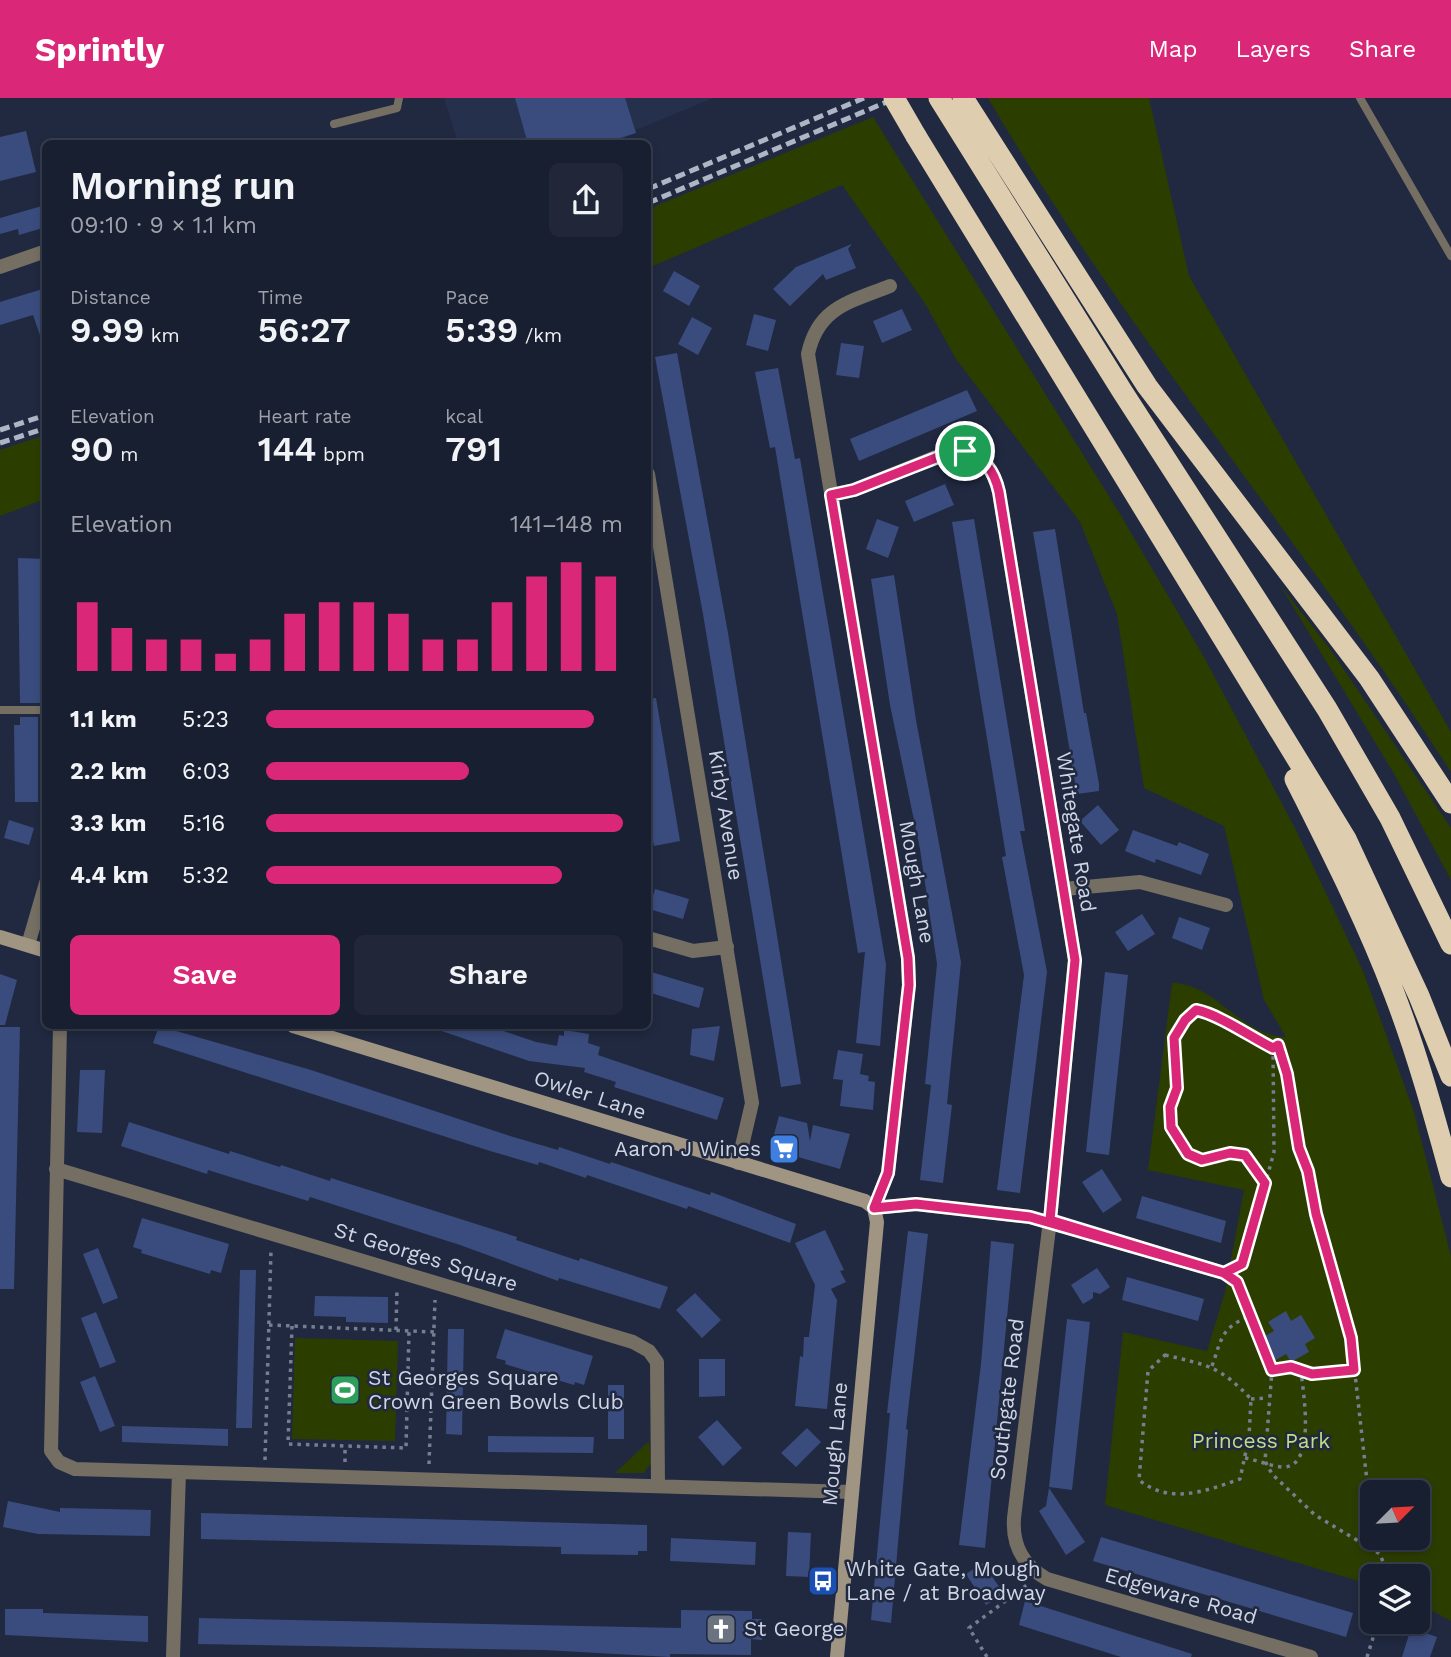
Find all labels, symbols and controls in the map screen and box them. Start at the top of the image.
text: Sprintly [35,30,164,69]
text: Map [1149,35,1197,63]
text: Layers [1235,35,1311,63]
text: Share [1349,35,1416,63]
button: share [549,163,623,237]
text: Morning run [70,164,296,208]
text: 09:10 · 9 × 1.1 km [70,212,257,239]
text: Distance [70,286,151,309]
text: Time [258,286,303,309]
text: Pace [445,286,489,309]
text: 9.99 [70,309,144,351]
text: 56:27 [258,309,351,351]
text: 5:39 [445,309,518,351]
text: km [144,324,180,347]
text: /km [518,324,562,347]
text: Elevation [70,405,155,428]
text: Heart rate [258,405,352,428]
text: kcal [445,405,483,428]
pin [935,421,995,481]
text: 90 [70,428,114,470]
text: 144 [258,428,317,470]
text: 791 [445,428,502,470]
icon: arrive [946,432,984,470]
text: m [114,443,138,466]
text: bpm [317,443,365,466]
text: Elevation [70,511,173,538]
text: 141–148 m [510,511,623,538]
text: 1.1 km [70,706,137,733]
text: 5:23 [182,706,229,733]
street label: Kirby Avenue [704,748,749,882]
street label: Whitegate Road [1052,750,1101,914]
text: 2.2 km [70,758,147,785]
text: 6:03 [182,758,230,785]
text: 3.3 km [70,810,146,837]
text: 5:16 [182,810,225,837]
street label: Mough Lane [894,819,941,945]
text: 4.4 km [70,862,149,889]
text: 5:32 [182,862,229,889]
button: Save [70,935,340,1015]
button: Share [354,935,623,1015]
street label: Owler Lane [531,1065,649,1124]
supermarket icon: Aaron J Wines [767,1132,801,1166]
place label: Aaron J Wines [614,1136,761,1161]
street label: St Georges Square [331,1217,521,1296]
street label: Southgate Road [984,1317,1029,1481]
place label: St Georges Square Crown Green Bowls Club [368,1365,624,1414]
sports icon: St Georges Square Crown Green Bowls Club [328,1373,362,1407]
street label: Mough Lane [817,1381,852,1507]
park label: Princess Park [1192,1428,1330,1453]
north arrow [1360,1480,1430,1550]
map controls [1360,1480,1430,1634]
place label: White Gate, Mough Lane / at Broadway [846,1556,1046,1605]
street label: Edgeware Road [1102,1562,1260,1629]
bus stop icon: White Gate, Mough Lane / at Broadway [806,1564,840,1598]
button: layers [1360,1564,1430,1634]
church icon: St George [704,1612,738,1646]
place label: St George [744,1616,845,1641]

